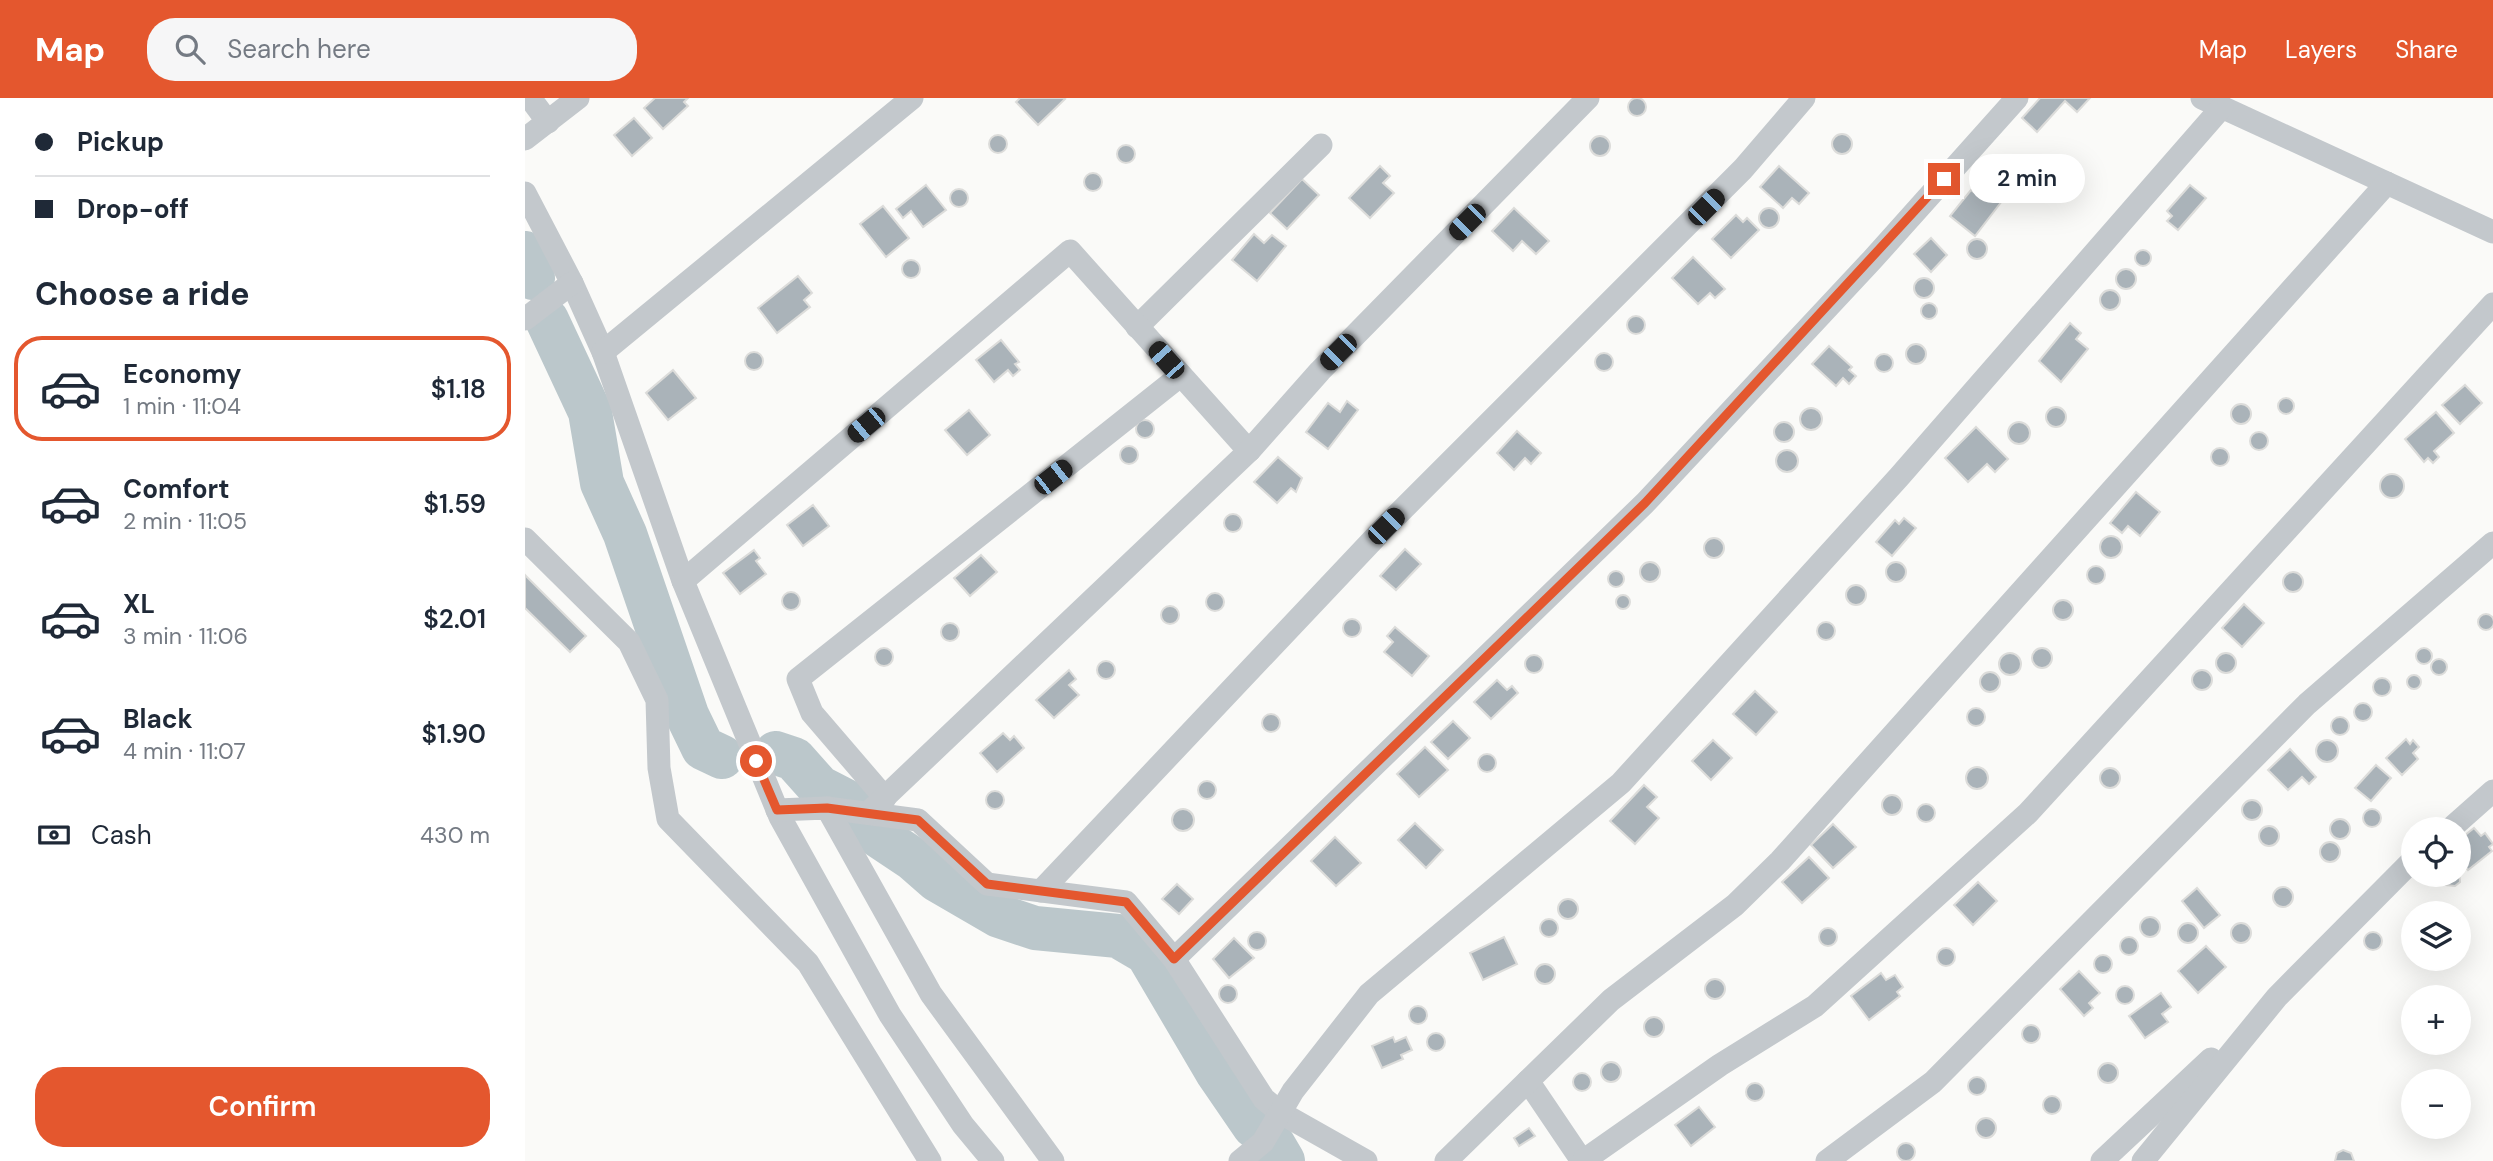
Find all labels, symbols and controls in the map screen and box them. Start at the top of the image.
search box [147,18,637,81]
text: Map [35,28,105,71]
icon: search [171,30,209,68]
text: Search here [227,32,371,66]
text: Map [2199,34,2247,65]
text: Layers [2285,34,2357,65]
text: Share [2395,34,2458,65]
text: Pickup [77,125,164,159]
callout: 2 min [1969,154,2084,204]
route end [1928,163,1960,195]
text: 2 min [1997,163,2057,193]
car [1684,185,1729,229]
text: Drop-off [77,192,189,226]
car [1445,200,1490,244]
text: Choose a ride [35,273,250,315]
car [1316,330,1361,374]
car [1145,337,1188,383]
icon: car [39,357,102,420]
text: Economy [123,357,241,391]
text: $1.18 [431,372,486,406]
text: 1 min · 11:04 [123,391,241,421]
car [844,403,889,447]
car [1030,456,1077,498]
icon: car [39,472,102,535]
text: Comfort [123,472,229,506]
text: $1.59 [423,487,486,521]
car [1364,504,1409,548]
text: 2 min · 11:05 [123,506,247,536]
icon: car [39,587,102,650]
text: XL [123,587,155,621]
text: $2.01 [423,602,486,636]
text: 3 min · 11:06 [123,621,248,651]
icon: car [39,702,102,765]
text: Black [123,702,193,736]
text: $1.90 [421,717,486,751]
text: 4 min · 11:07 [123,736,246,766]
route start [740,745,772,777]
icon: cash [35,816,73,854]
map controls [2401,817,2471,1139]
button: locate [2401,817,2471,887]
text: Cash [91,818,152,852]
text: 430 m [420,820,490,850]
button: layers [2401,901,2471,971]
button: + [2401,985,2471,1055]
button: Confirm [35,1067,490,1147]
button: − [2401,1069,2471,1139]

